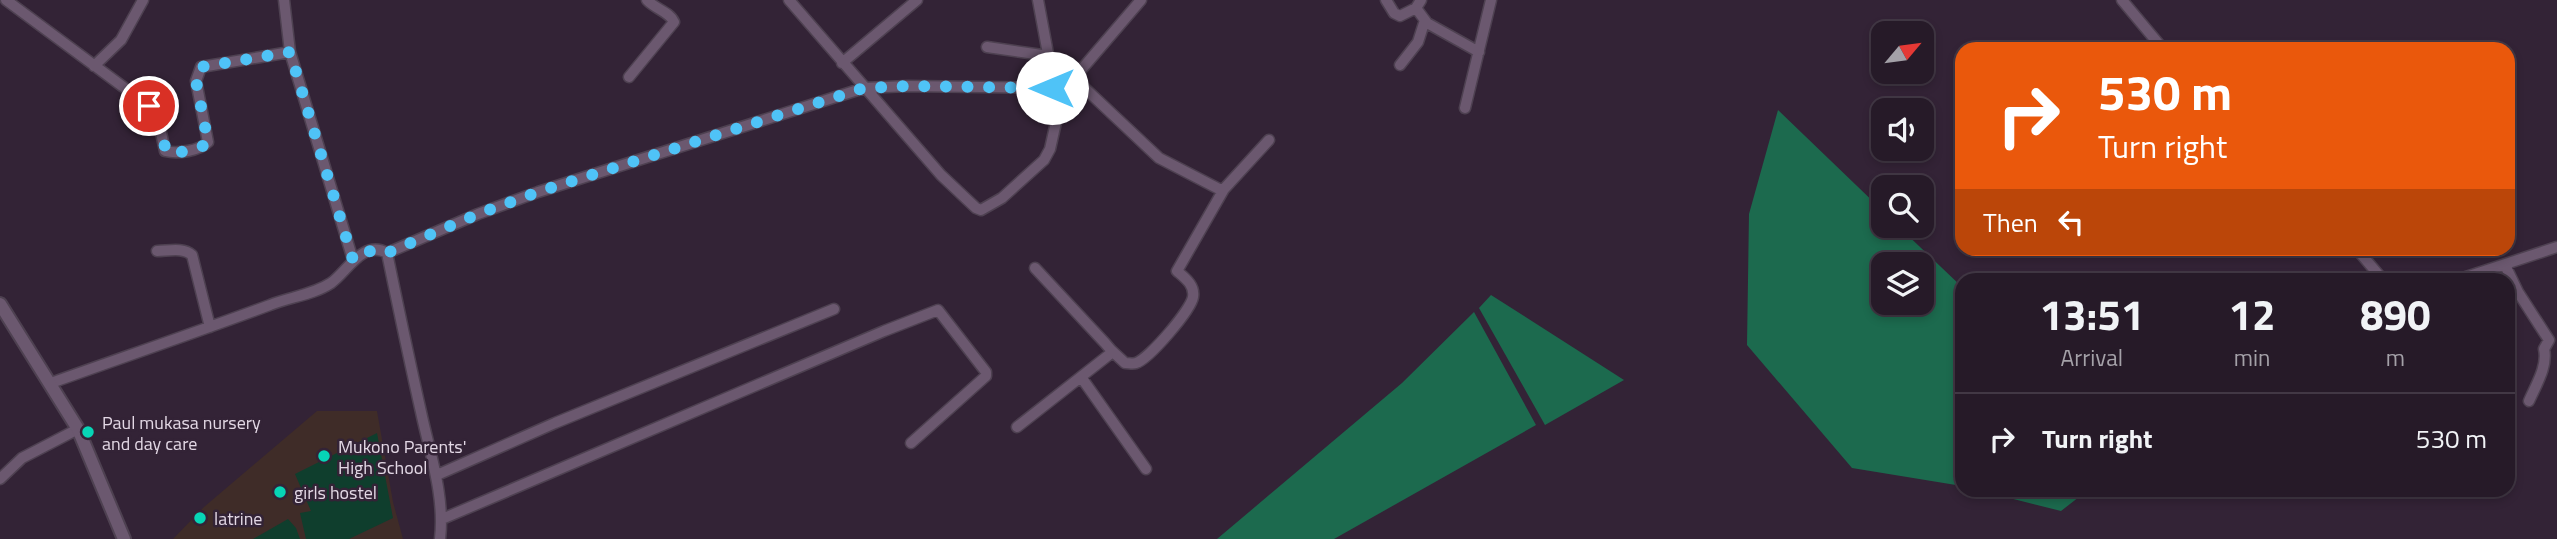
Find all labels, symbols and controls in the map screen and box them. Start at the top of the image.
north arrow [1871,21,1934,84]
map controls [1871,21,1934,315]
position arrow [1015,51,1089,125]
text: 530 m [2098,54,2232,129]
icon: right [1983,70,2074,161]
pin [119,76,179,136]
icon: arrive [130,87,168,125]
button: sound [1871,98,1934,161]
text: Turn right [2098,122,2227,170]
button: search [1871,175,1934,238]
text: Then [1983,203,2038,242]
icon: left [2052,203,2090,241]
button: layers [1871,252,1934,315]
text: 13:51 [2039,282,2144,346]
text: 12 [2229,282,2276,346]
text: 890 [2360,282,2431,346]
text: Arrival [2061,340,2123,375]
text: min [2234,340,2270,375]
text: m [2386,340,2405,375]
place label: Paul mukasa nursery and day care [102,409,261,457]
text: Turn right [2042,419,2153,458]
text: 530 m [2416,419,2487,458]
icon: right [1983,420,2021,458]
marker: Paul mukasa nursery and day care [80,424,96,440]
place label: Mukono Parents' High School [338,433,466,481]
marker: Mukono Parents' High School [316,448,332,464]
place label: girls hostel [294,479,377,506]
marker: girls hostel [272,484,288,500]
place label: latrine [214,505,262,532]
marker: latrine [192,510,208,526]

